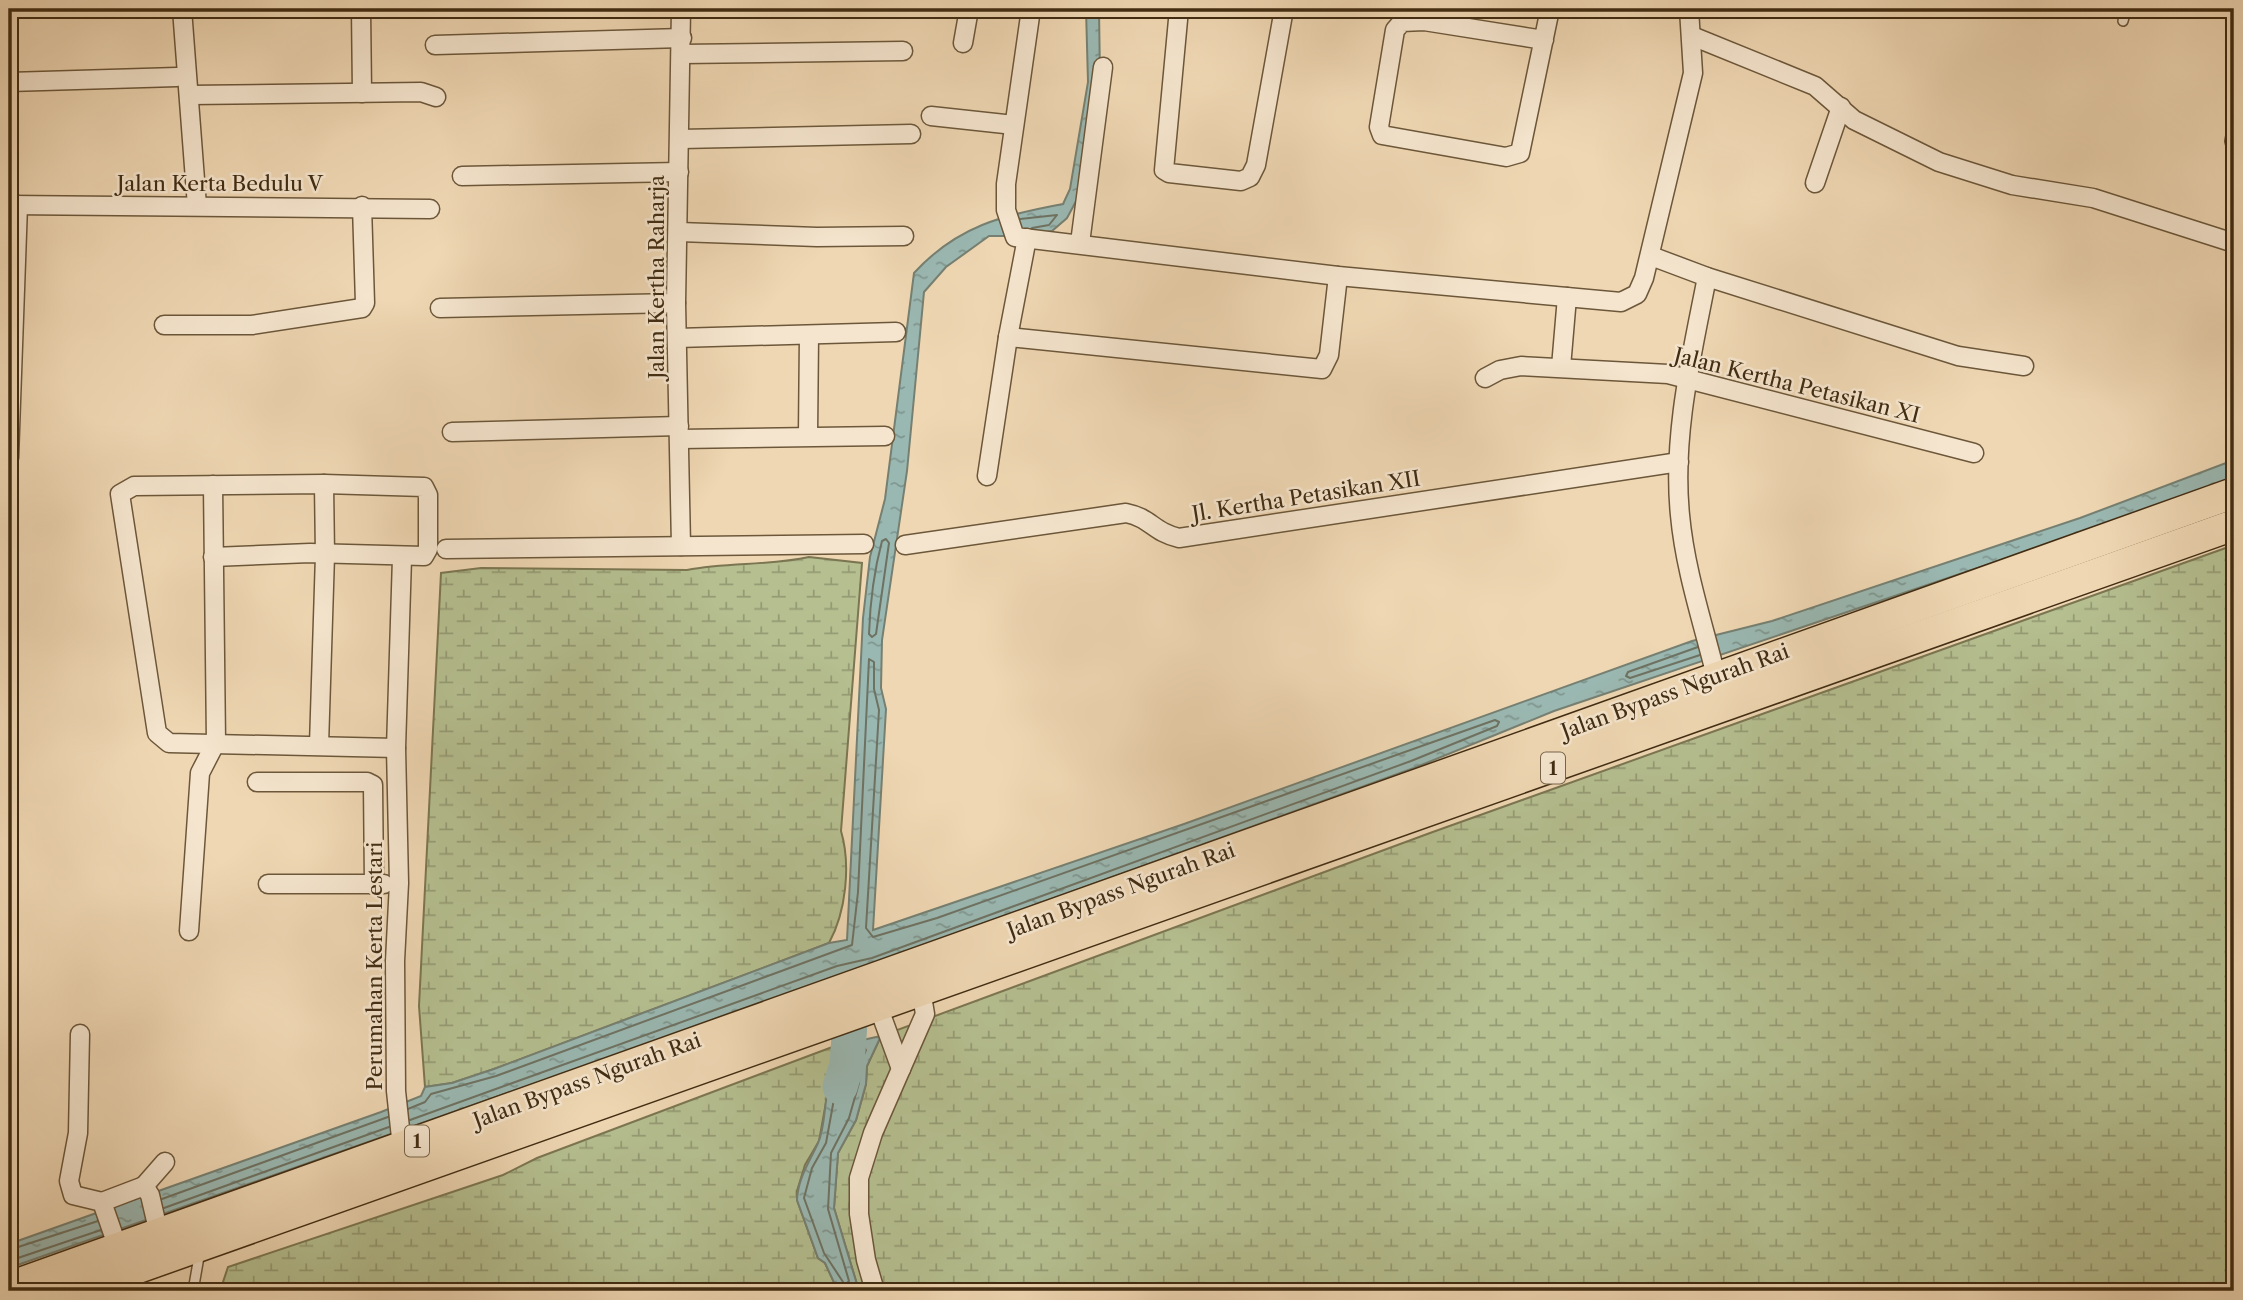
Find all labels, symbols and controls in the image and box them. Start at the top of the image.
street label: Jalan Kerta Bedulu V [114,171,324,196]
street label: Jalan Kertha Raharja [644,174,669,382]
street label: Jalan Kertha Petasikan XI [1669,342,1922,428]
street label: Jl. Kertha Petasikan XII [1187,466,1422,527]
street label: Jalan Bypass Ngurah Rai [1555,638,1792,745]
road number: 1 [1541,752,1565,783]
street label: Jalan Bypass Ngurah Rai [1001,837,1238,944]
street label: Perumahan Kerta Lestari [362,842,387,1090]
street label: Jalan Bypass Ngurah Rai [467,1027,704,1134]
road number: 1 [405,1126,429,1156]

